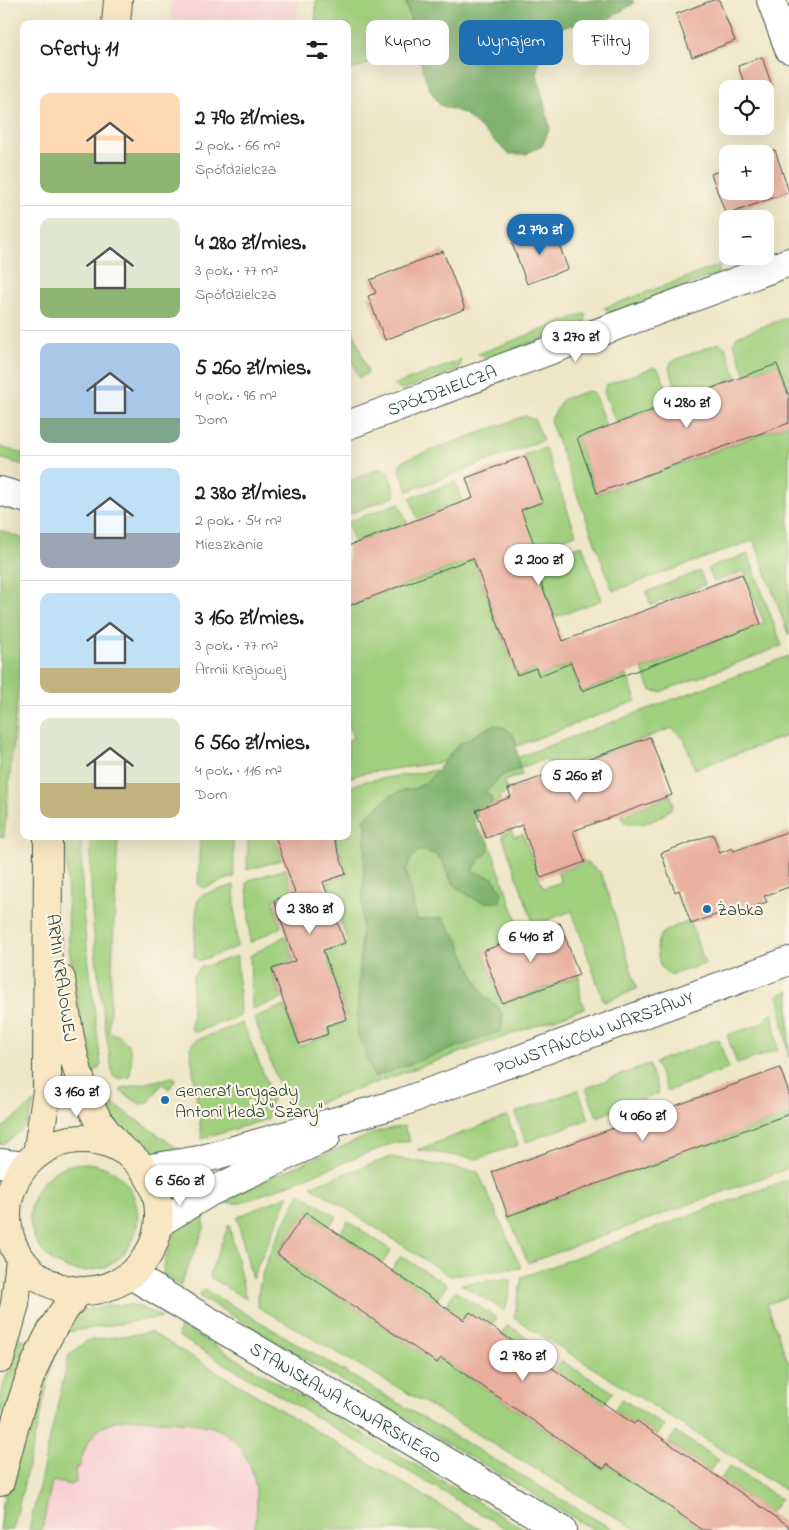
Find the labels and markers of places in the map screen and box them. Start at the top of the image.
pin: 2 790 zł [488,214,592,256]
pin: 3 270 zł [524,320,628,363]
pin: 4 280 zł [635,386,739,429]
pin: 2 200 zł [487,544,591,586]
pin: 5 260 zł [525,760,629,802]
pin: 2 380 zł [258,892,362,935]
place label: Żabka [717,898,764,924]
marker: Żabka [701,903,713,915]
pin: 6 410 zł [479,920,583,963]
pin: 3 160 zł [25,1076,129,1118]
place label: Generał brygady Antoni Heda "Szary" [175,1079,323,1126]
marker: Generał brygady Antoni Heda "Szary" [159,1094,171,1106]
pin: 4 060 zł [591,1100,695,1142]
pin: 6 560 zł [128,1164,232,1207]
pin: 2 780 zł [471,1340,575,1382]

